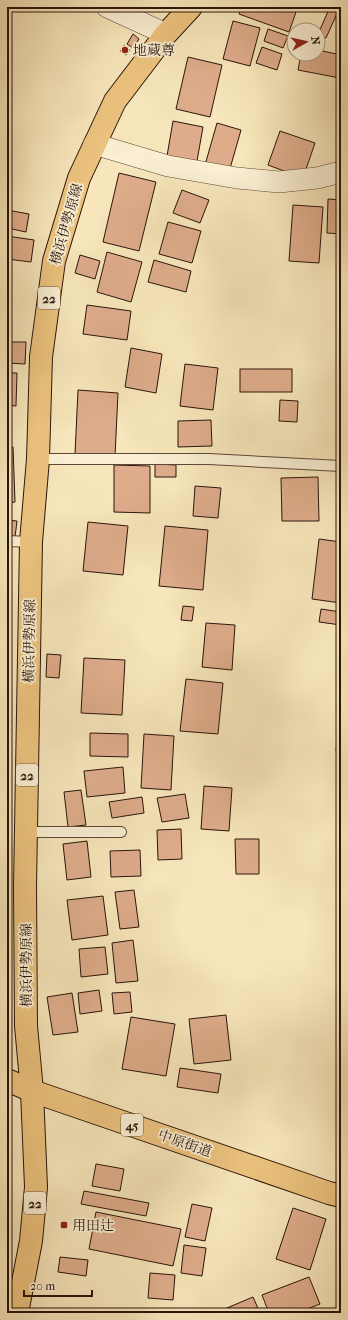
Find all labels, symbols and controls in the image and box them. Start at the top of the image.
north arrow [286,22,326,62]
text: N [308,36,323,46]
place label: 地蔵尊 [133,42,175,59]
marker: 地蔵尊 [120,45,130,55]
street label: 横浜伊勢原線 [47,181,86,267]
road number: 22 [38,287,60,309]
street label: 横浜伊勢原線 [20,599,39,683]
road number: 22 [16,764,38,786]
street label: 横浜伊勢原線 [18,923,35,1007]
road number: 45 [121,1114,143,1136]
street label: 中原街道 [156,1126,214,1161]
road number: 22 [24,1192,46,1214]
place label: 用田辻 [72,1217,114,1234]
marker: 用田辻 [59,1220,69,1230]
scale bar [24,1272,92,1298]
text: 20 m [30,1279,55,1293]

